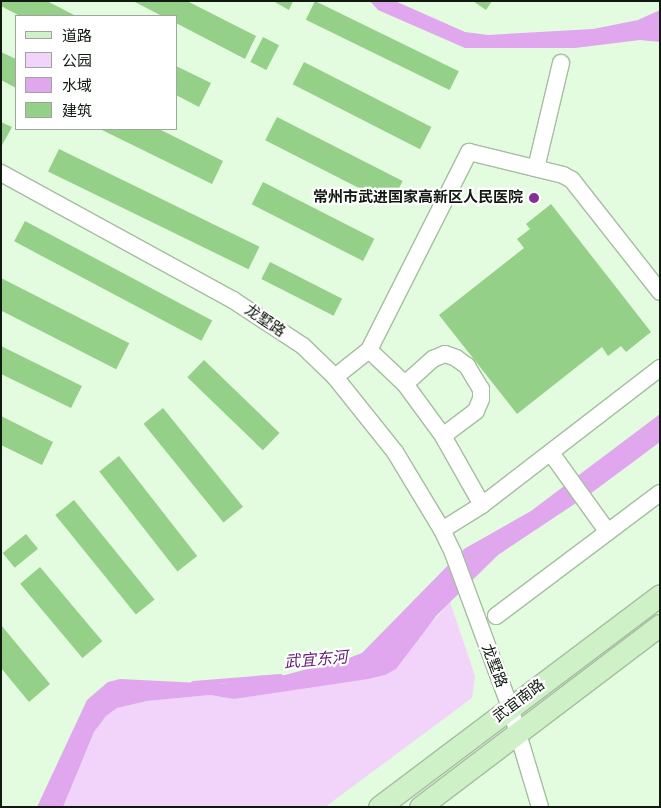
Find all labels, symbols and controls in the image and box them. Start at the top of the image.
legend [15,15,178,130]
text: 道路 [62,27,92,45]
text: 公园 [62,52,92,70]
text: 水域 [62,77,92,95]
text: 建筑 [62,102,92,120]
place label: 常州市武进国家高新区人民医院 [313,189,523,207]
marker: 常州市武进国家高新区人民医院 [527,191,541,205]
street label: 龙墅路 [241,301,289,341]
street label: 龙墅路 [478,642,510,690]
water label: 武宜东河 [283,648,349,672]
street label: 武宜南路 [490,676,548,726]

